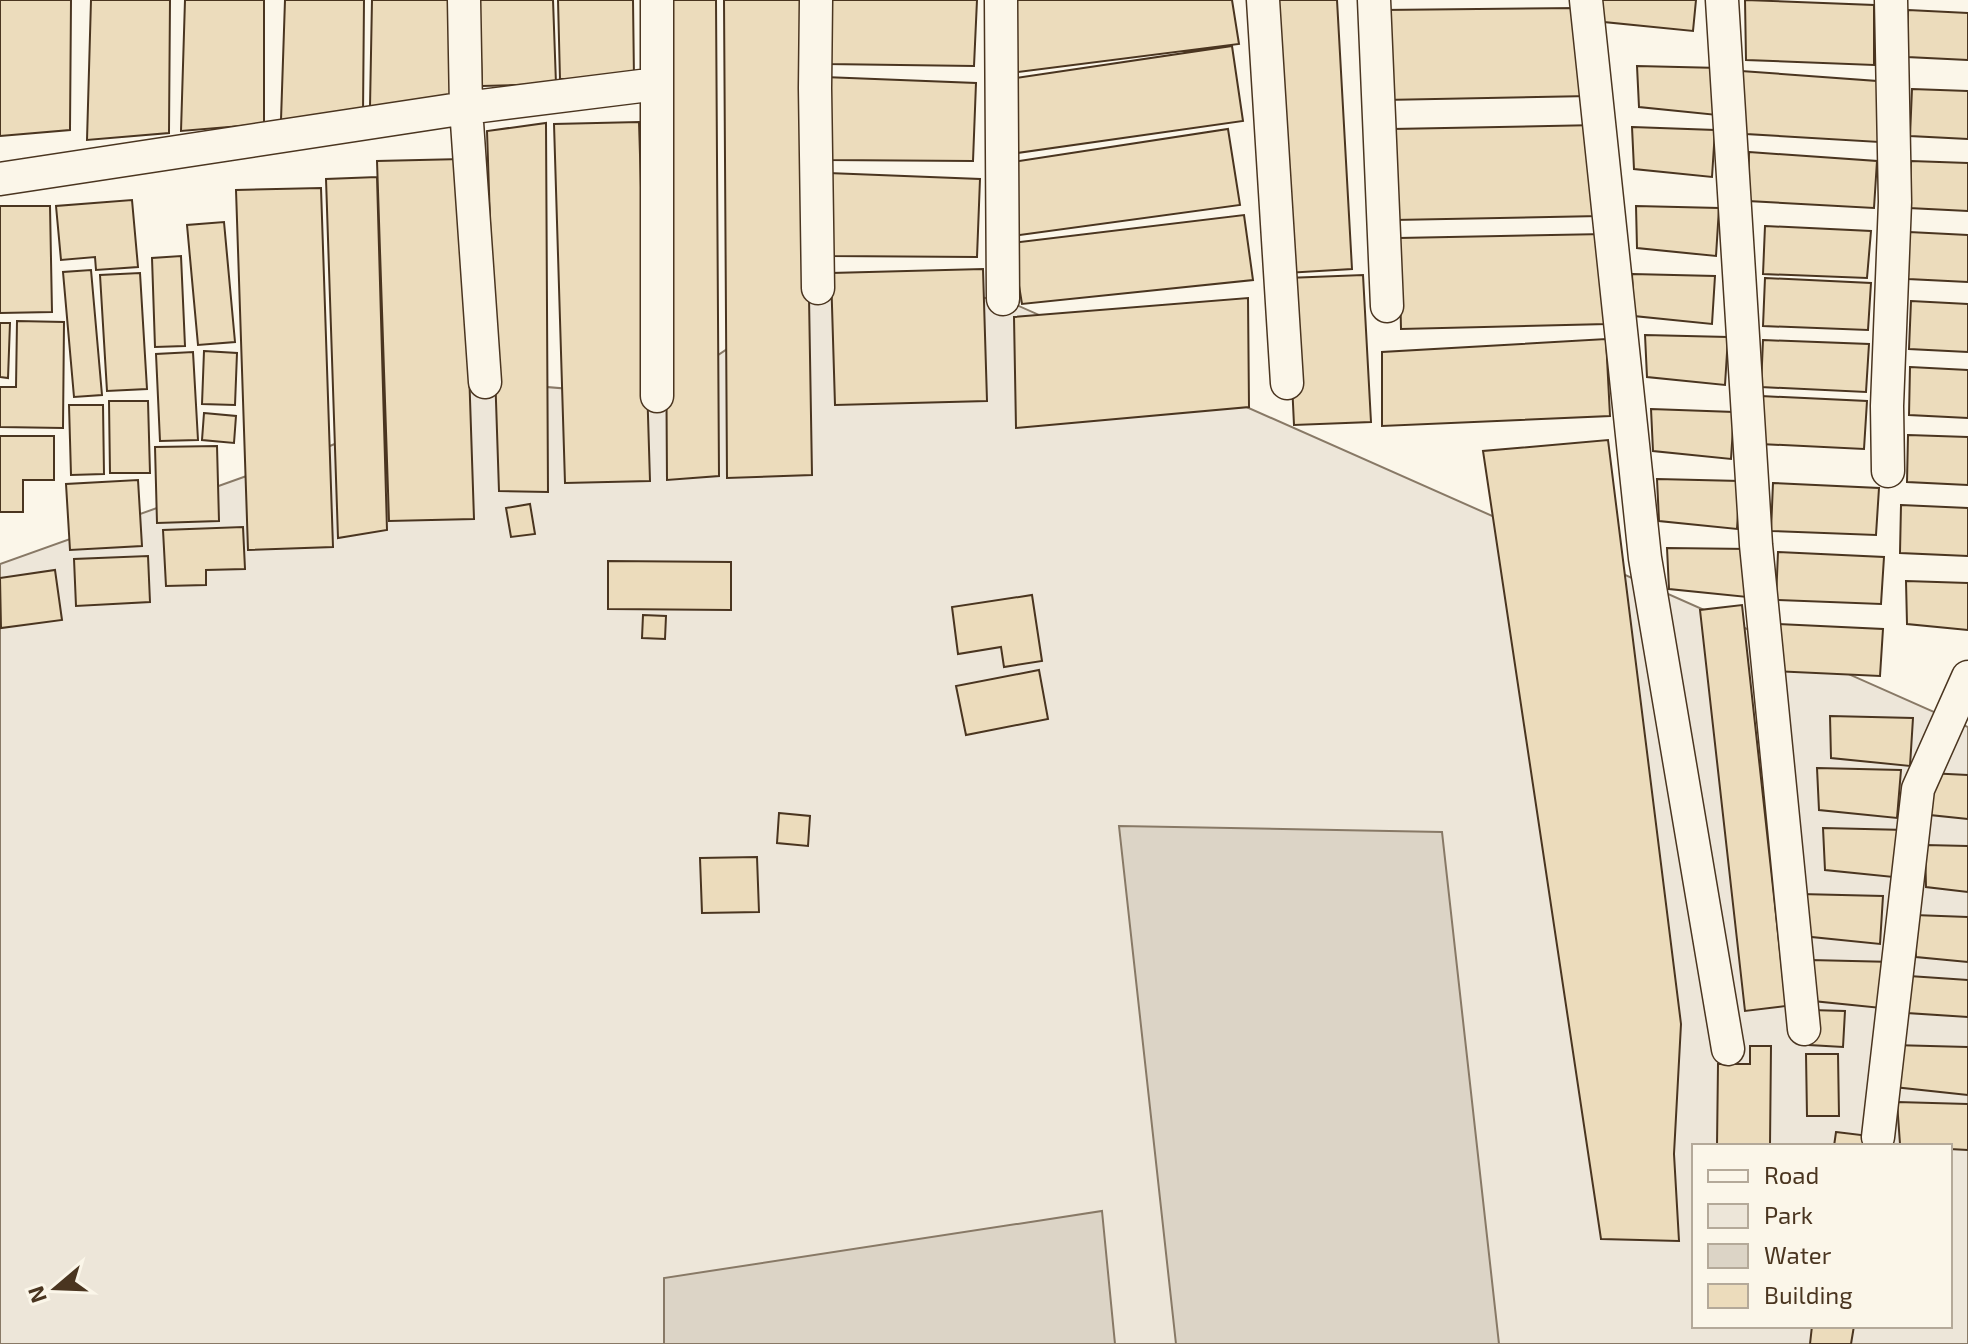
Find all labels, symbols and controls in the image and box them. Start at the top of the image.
legend [1692,1144,1952,1328]
text: Road [1764,1160,1819,1189]
text: Park [1764,1200,1813,1229]
text: Water [1764,1240,1832,1269]
north arrow [16,1248,96,1328]
text: Building [1764,1280,1853,1309]
text: N [21,1283,51,1307]

